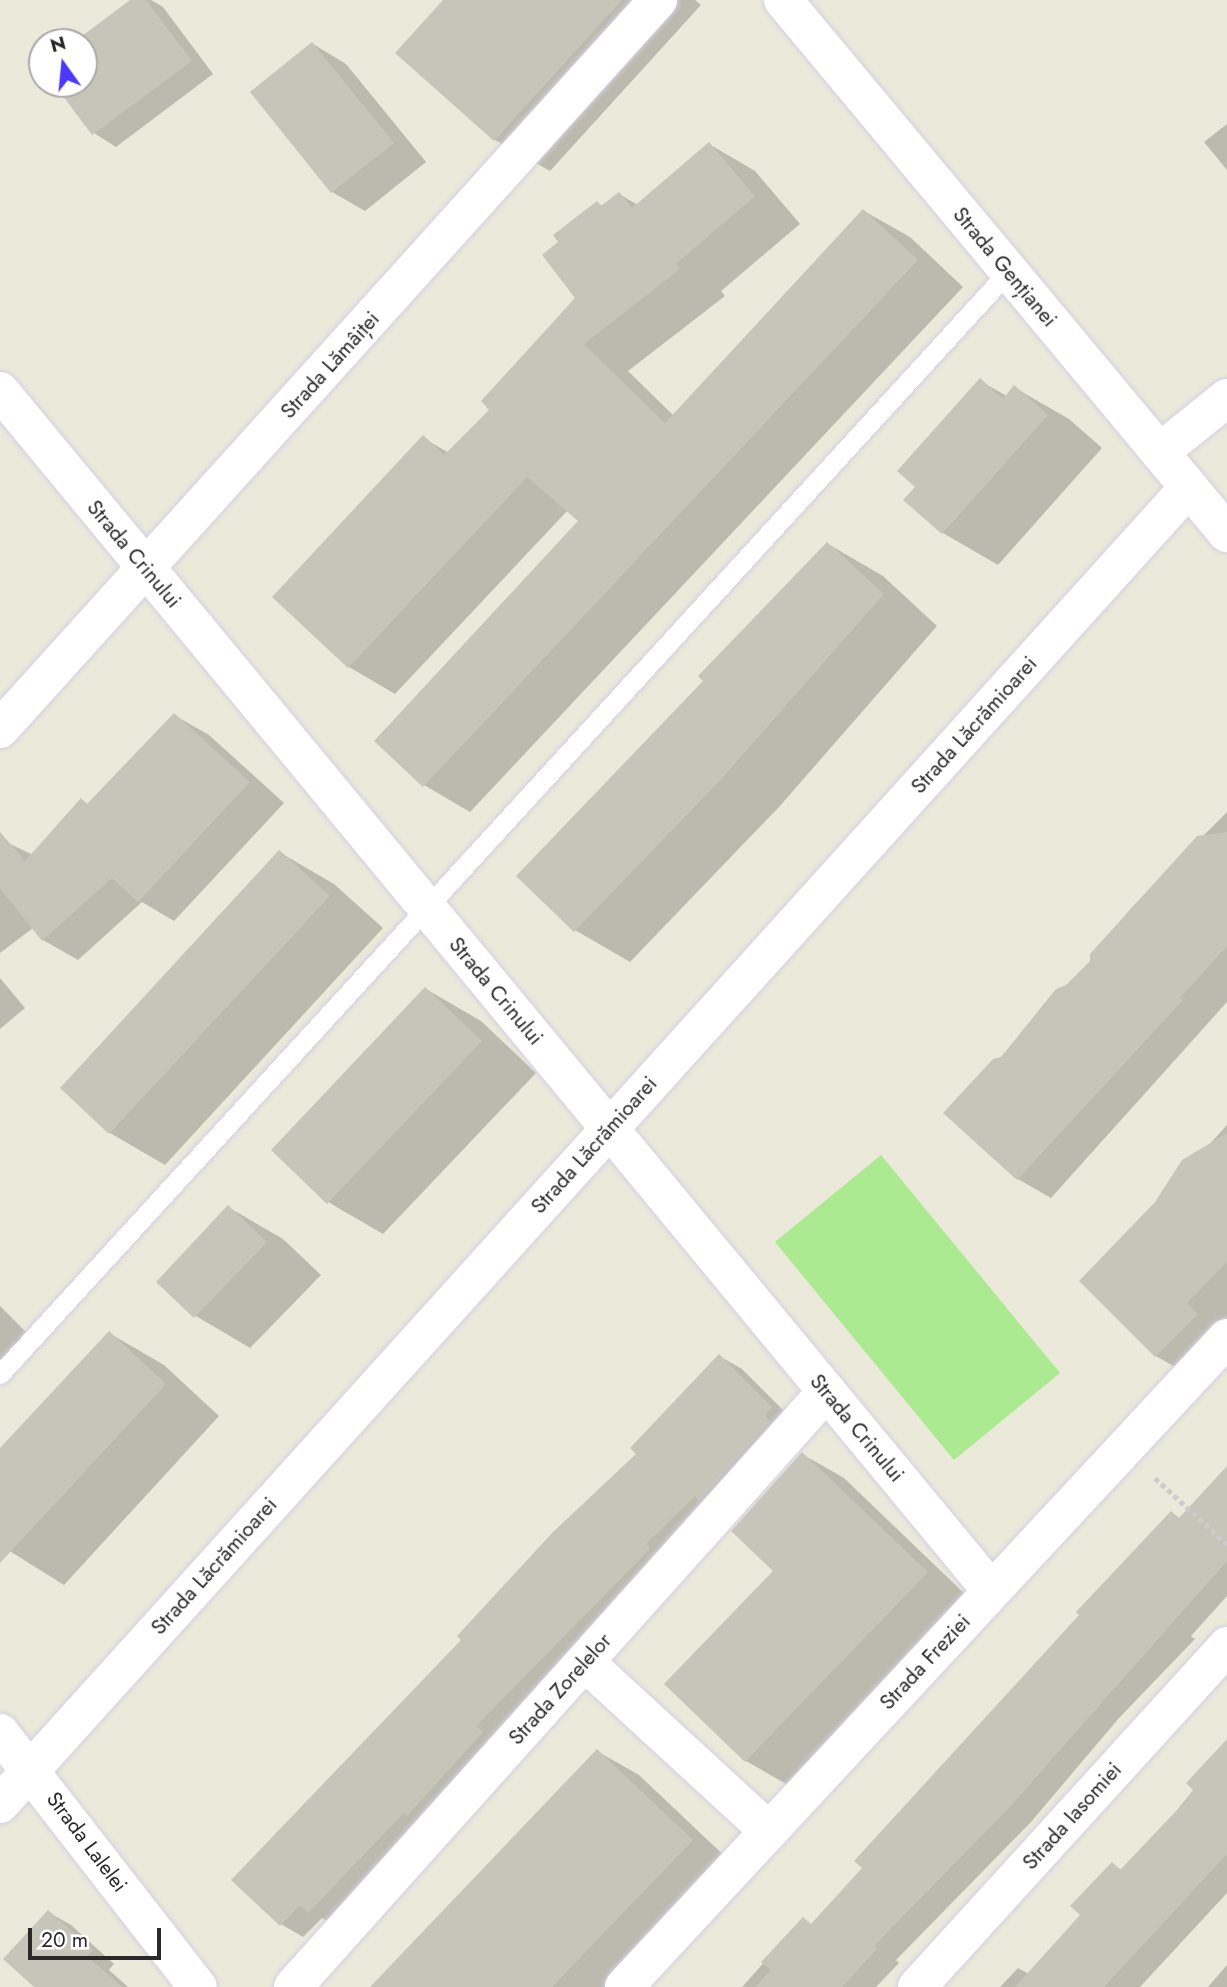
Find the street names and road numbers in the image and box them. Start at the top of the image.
street label: Strada Gențianei [948,202,1062,332]
street label: Strada Lămâiței [275,306,385,424]
street label: Strada Crinului [82,495,186,613]
street label: Strada Lăcrămioarei [906,651,1042,799]
street label: Strada Crinului [444,932,548,1050]
street label: Strada Lăcrămioarei [526,1071,662,1219]
street label: Strada Crinului [805,1369,909,1487]
street label: Strada Lăcrămioarei [146,1492,282,1640]
street label: Strada Freziei [874,1609,976,1715]
street label: Strada Zorelelor [503,1628,617,1750]
street label: Strada Iasomiei [1017,1757,1127,1875]
street label: Strada Lalelei [41,1787,133,1897]

